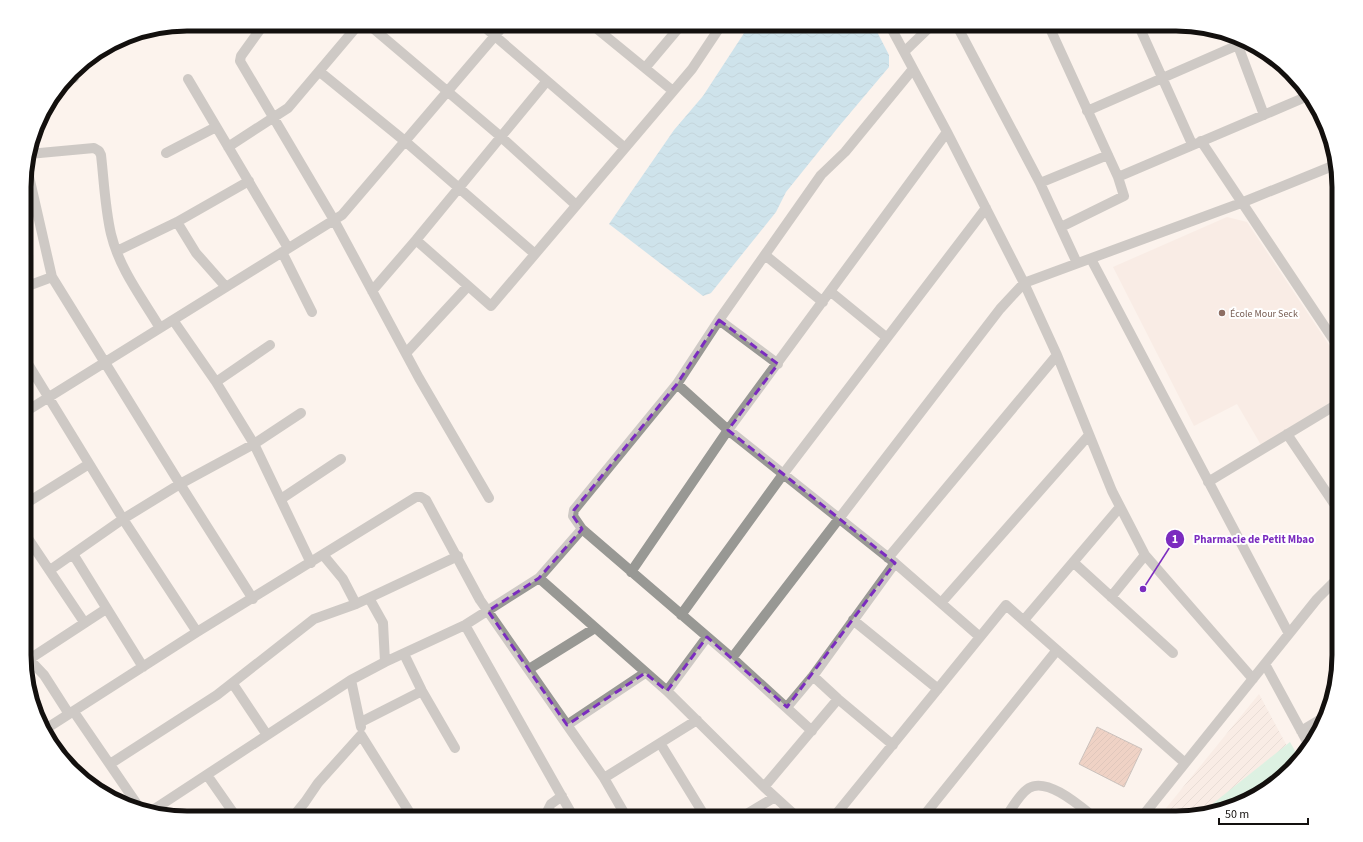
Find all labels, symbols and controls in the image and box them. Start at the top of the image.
place label: École Mour Seck [1230,307,1298,321]
marker: École Mour Seck [1217,308,1227,318]
callout: Pharmacie de Petit Mbao [1165,528,1322,551]
text: 1 [1172,531,1178,548]
text: Pharmacie de Petit Mbao [1194,532,1314,547]
scale bar [1219,800,1308,826]
text: 50 m [1225,806,1249,823]

